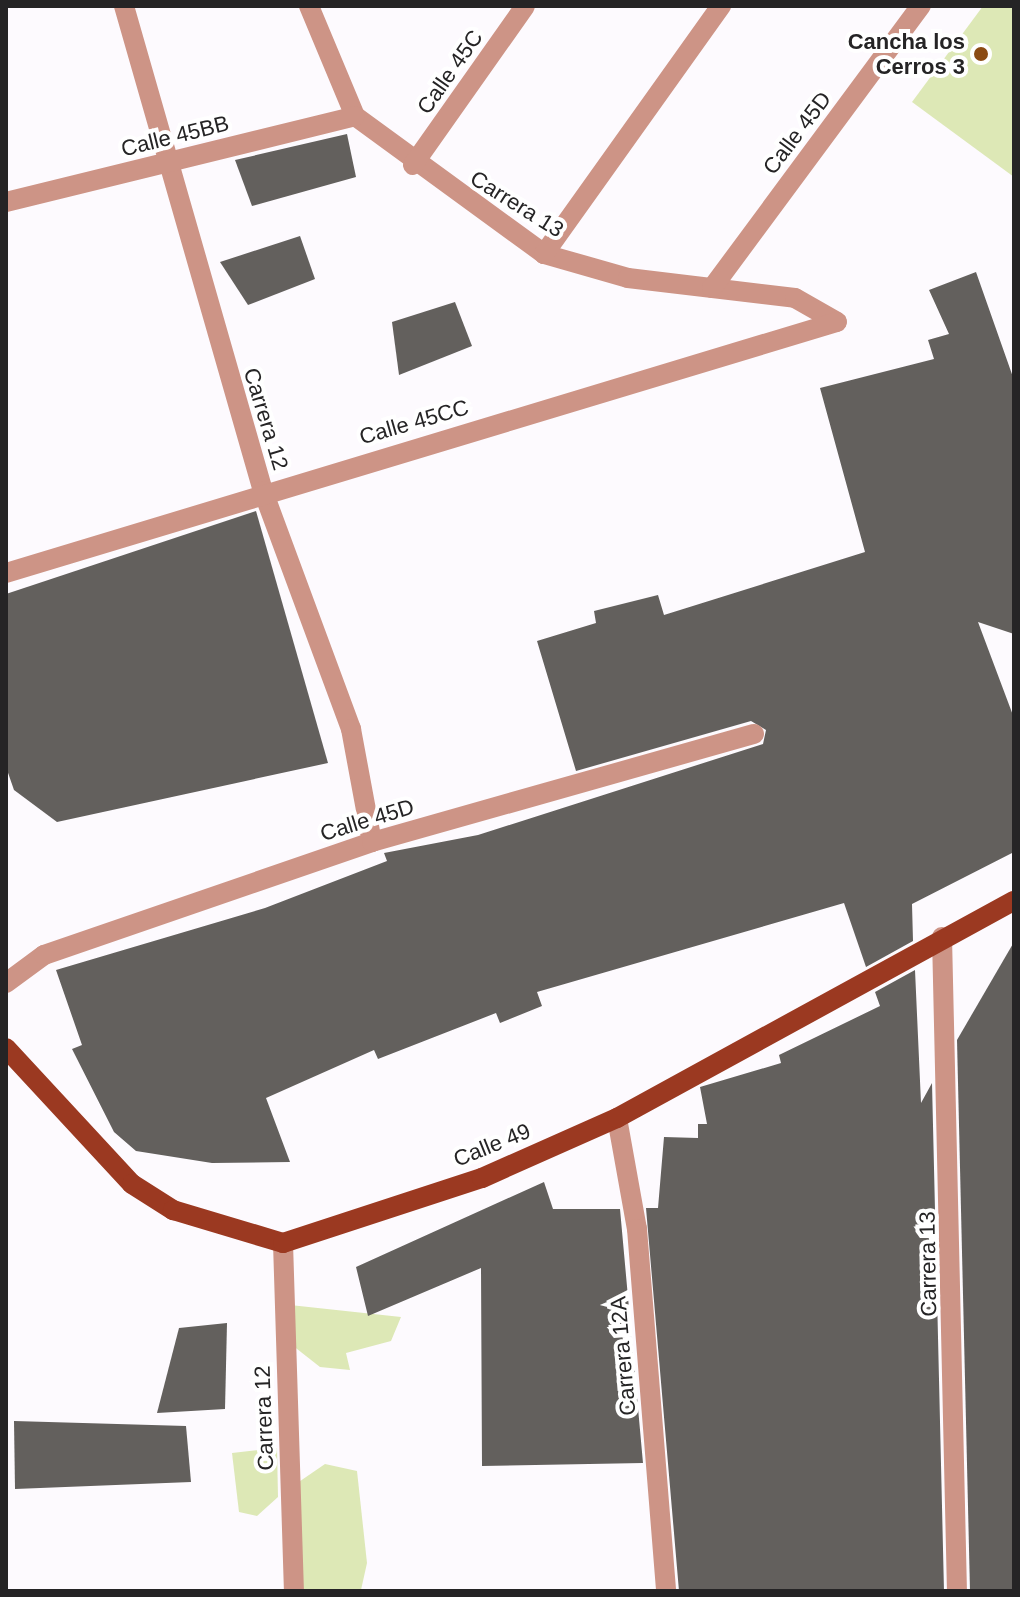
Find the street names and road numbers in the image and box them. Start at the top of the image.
street label: Calle 45C [411,25,489,119]
street label: Calle 45D [757,86,837,180]
street label: Calle 45BB [118,110,232,162]
street label: Carrera 13 [465,165,569,243]
street label: Carrera 12 [238,365,294,473]
street label: Calle 45CC [356,394,472,450]
street label: Calle 45D [317,793,417,847]
street label: Calle 49 [450,1118,534,1172]
street label: Carrera 13 [914,1211,942,1317]
street label: Carrera 12A [605,1295,641,1417]
street label: Carrera 12 [249,1365,279,1471]

